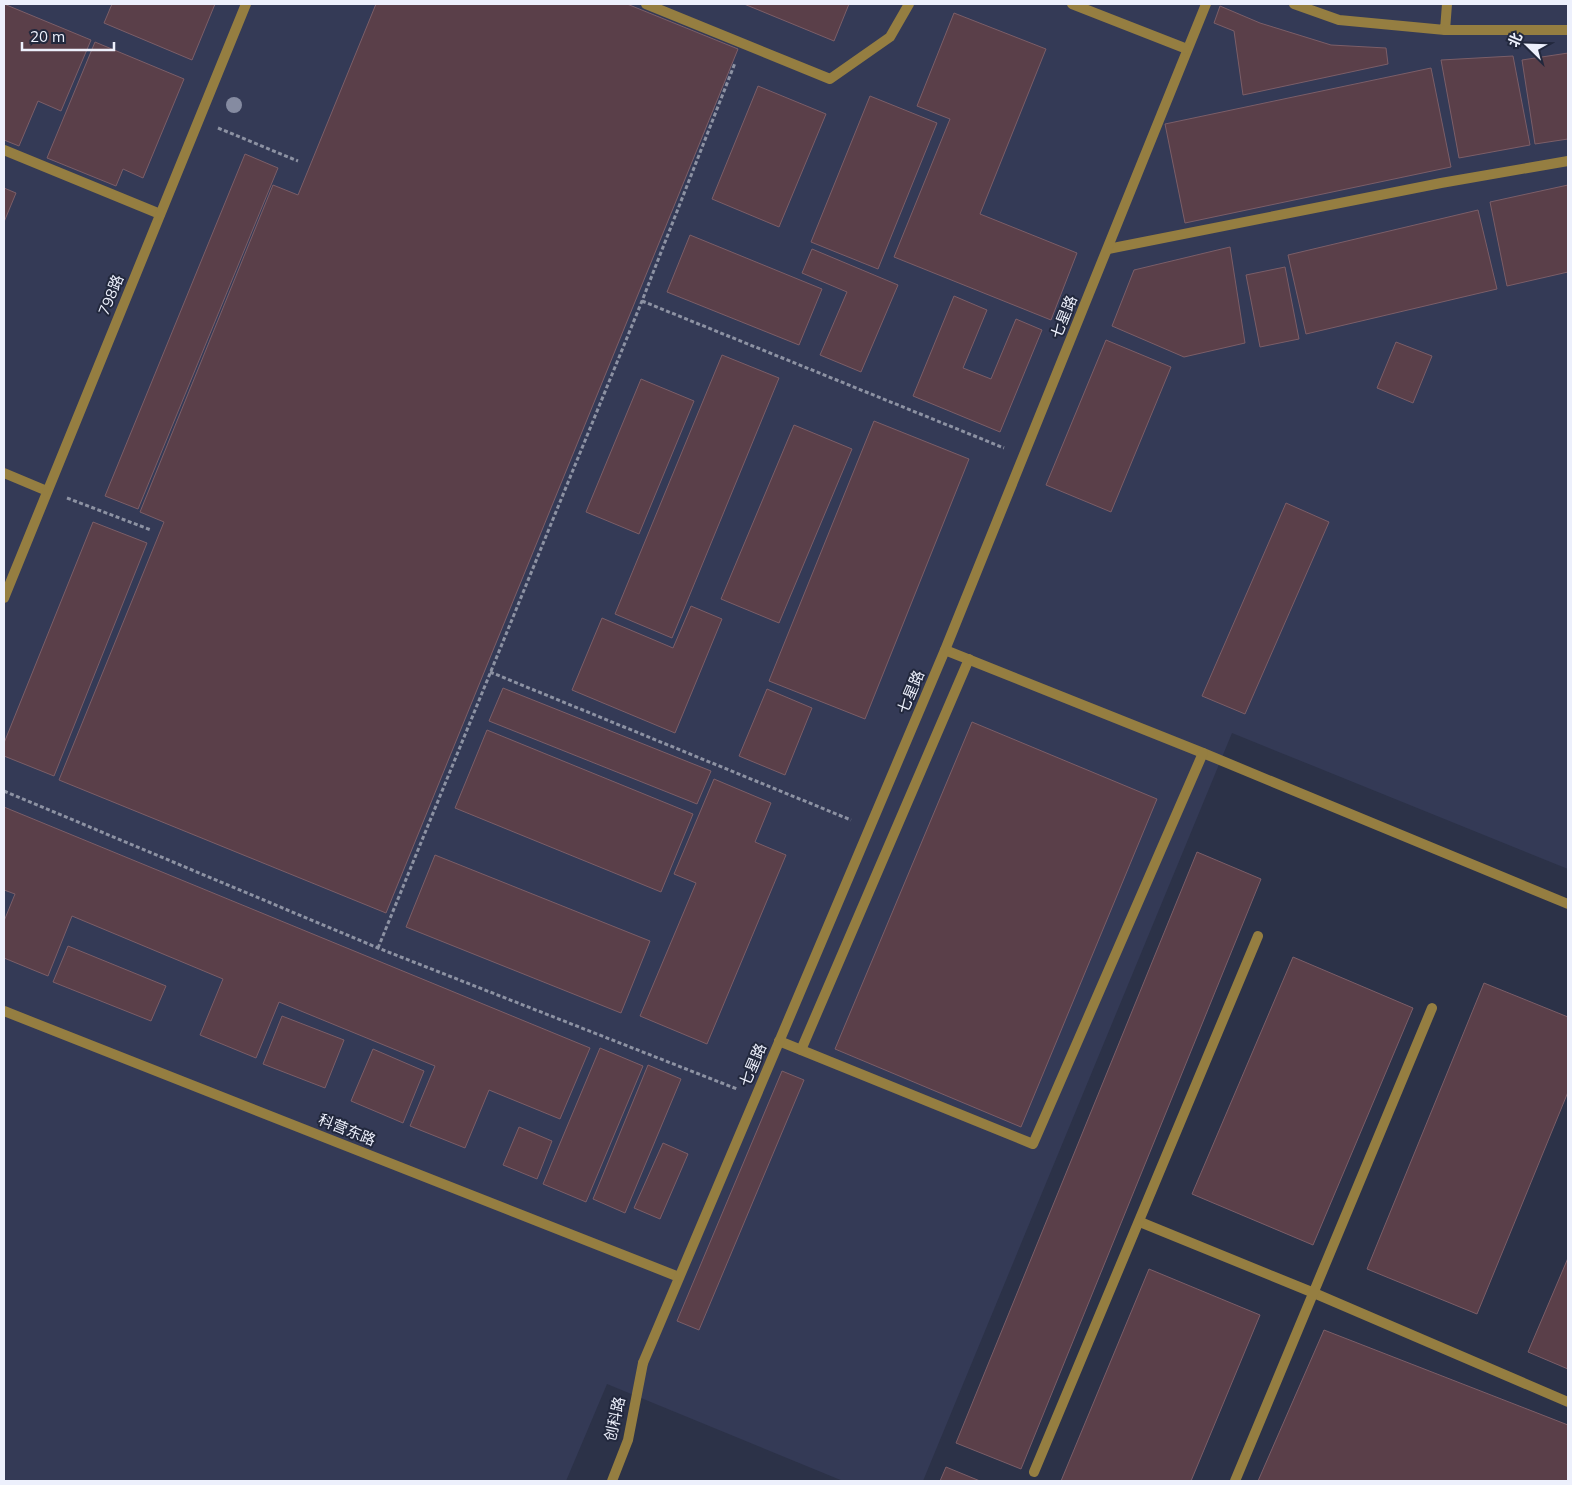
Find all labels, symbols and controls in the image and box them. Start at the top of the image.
scale bar [22,20,115,52]
north arrow [1502,20,1552,70]
text: 20 m [30,27,65,46]
text: 北 [1504,30,1526,50]
street label: 798路 [94,272,127,318]
street label: 七星路 [1046,292,1081,341]
street label: 七星路 [893,667,928,716]
street label: 七星路 [735,1040,770,1089]
street label: 科营东路 [316,1109,379,1150]
street label: 创科路 [600,1395,629,1443]

